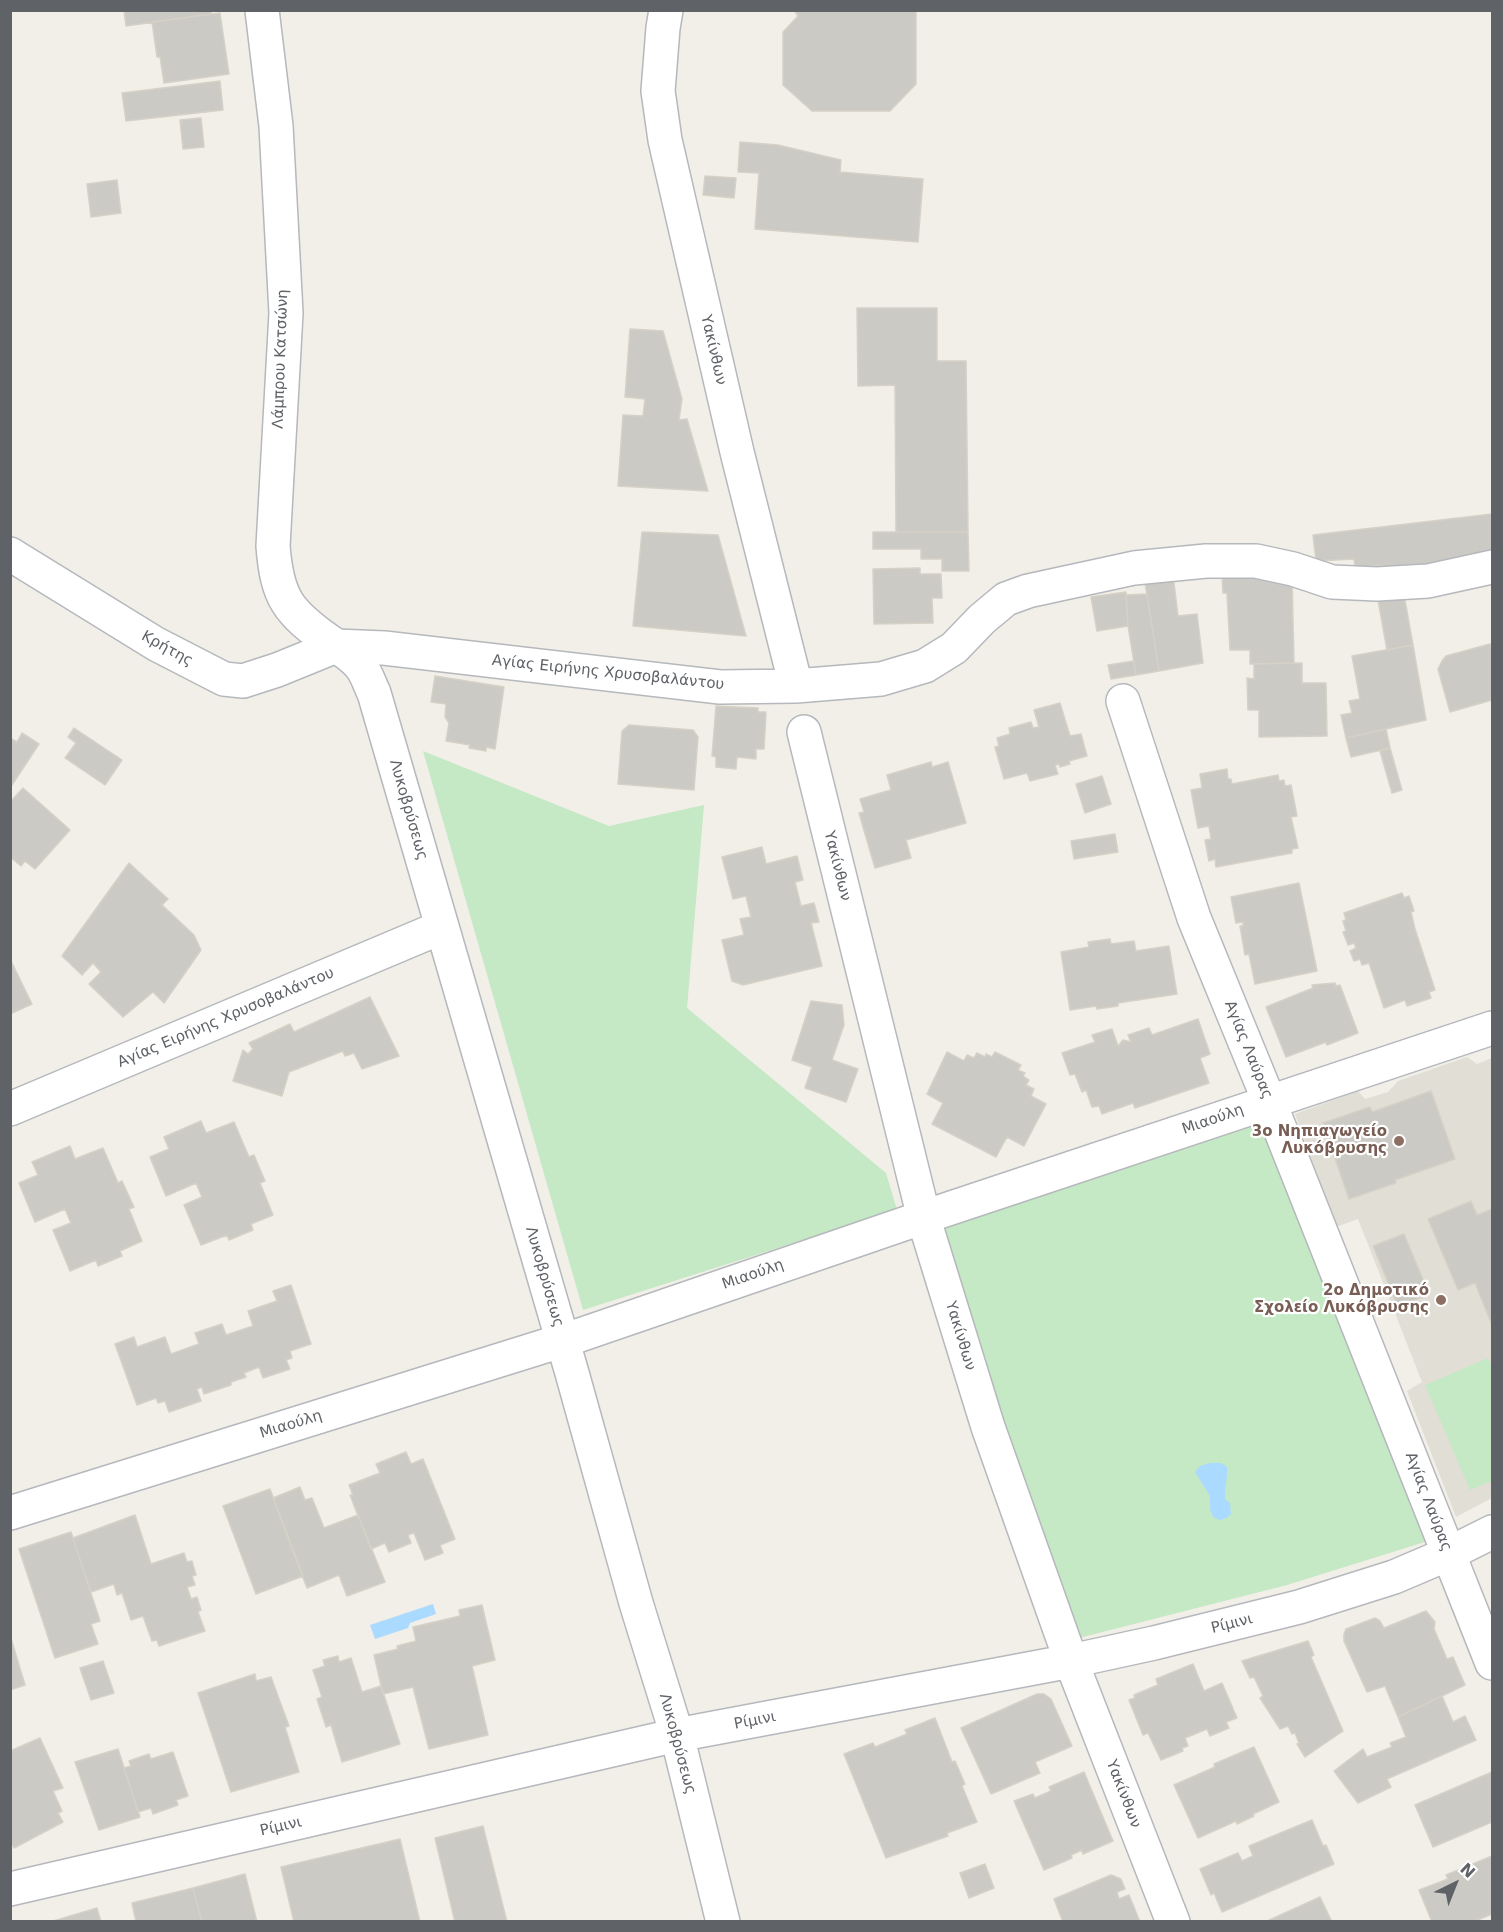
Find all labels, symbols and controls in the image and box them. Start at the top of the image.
street label: Λάμπρου Κατσώνη [270,289,292,429]
street label: Υακίνθων [696,313,730,387]
street label: Κρήτης [138,628,196,670]
street label: Αγίας Ειρήνης Χρυσοβαλάντου [491,652,725,694]
street label: Λυκοβρύσεως [385,758,431,862]
street label: Υακίνθων [820,829,854,903]
street label: Αγίας Ειρήνης Χρυσοβαλάντου [115,964,337,1072]
street label: Αγίας Λαύρας [1220,998,1276,1102]
street label: Μιαούλη [1180,1101,1246,1139]
place label: 3ο Νηπιαγωγείο Λυκόβρυσης [1252,1123,1387,1158]
marker: 3ο Νηπιαγωγείο Λυκόβρυσης [1392,1134,1406,1148]
street label: Λυκοβρύσεως [521,1225,567,1329]
street label: Μιαούλη [720,1256,786,1294]
place label: 2ο Δημοτικό Σχολείο Λυκόβρυσης [1254,1282,1429,1317]
marker: 2ο Δημοτικό Σχολείο Λυκόβρυσης [1434,1293,1448,1307]
street label: Υακίνθων [941,1299,979,1373]
street label: Μιαούλη [258,1407,324,1443]
street label: Αγίας Λαύρας [1401,1450,1455,1554]
street label: Ρίμινι [1209,1610,1255,1638]
street label: Λυκοβρύσεως [655,1692,699,1796]
street label: Ρίμινι [733,1708,777,1734]
street label: Υακίνθων [1102,1757,1144,1831]
street label: Ρίμινι [258,1813,304,1841]
north arrow [1425,1854,1485,1914]
text: N [1456,1859,1479,1882]

